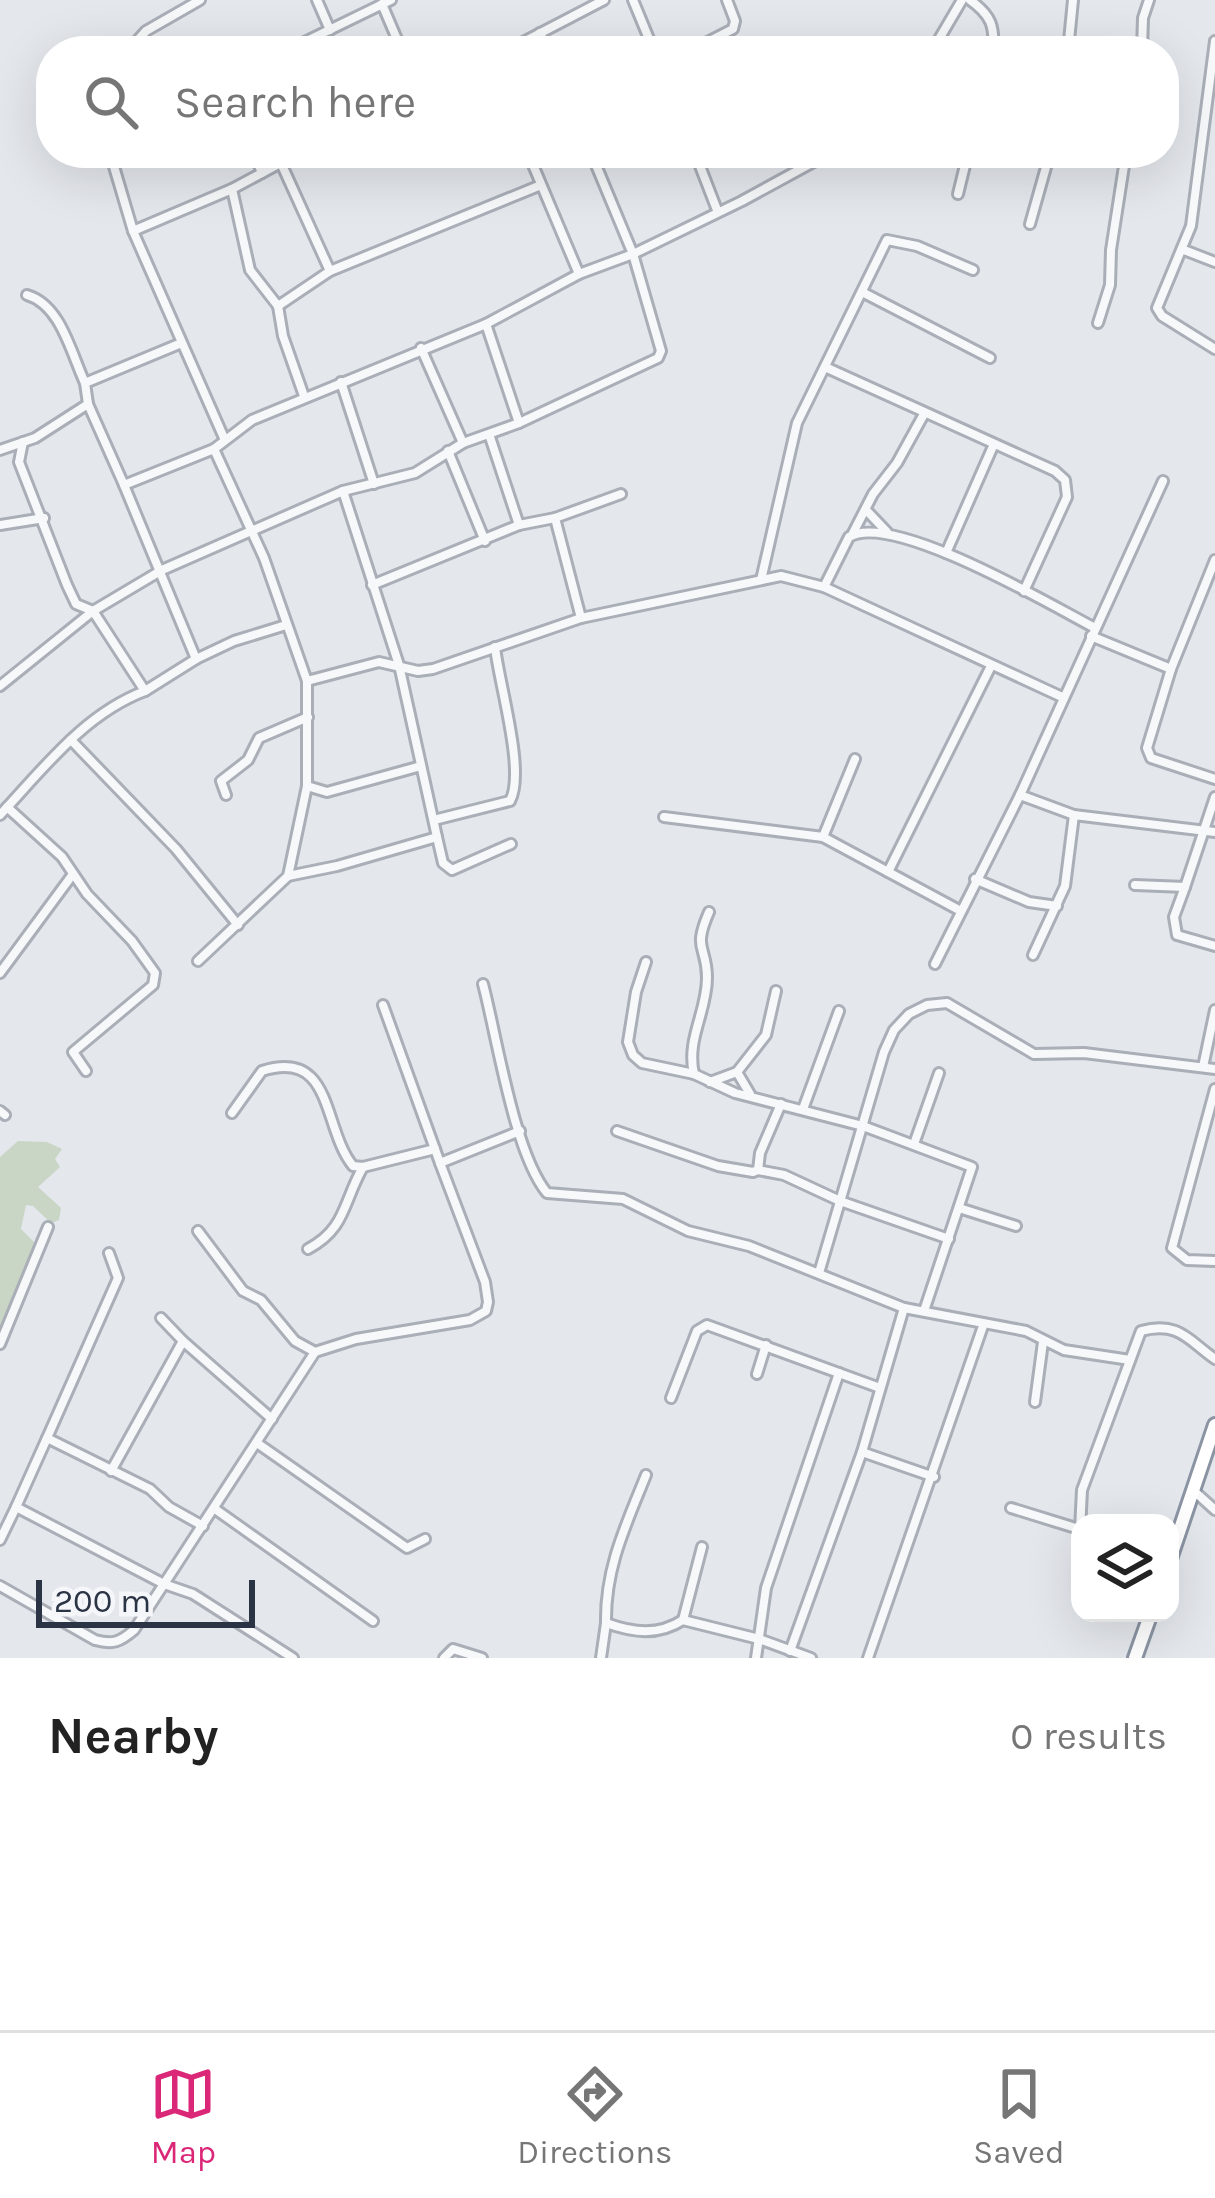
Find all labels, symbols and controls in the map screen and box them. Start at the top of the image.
search box [36,36,1179,168]
icon: search [78,69,144,135]
text: Search here [174,76,416,128]
map controls [1071,1514,1179,1622]
button: layers [1071,1514,1179,1622]
scale bar [36,1574,255,1627]
text: 200 m [54,1582,151,1620]
text: Nearby [48,1706,218,1766]
text: 0 results [1010,1713,1167,1759]
tab: Map [150,2061,216,2171]
tab: Directions [517,2061,672,2171]
tab: Saved [973,2061,1065,2171]

